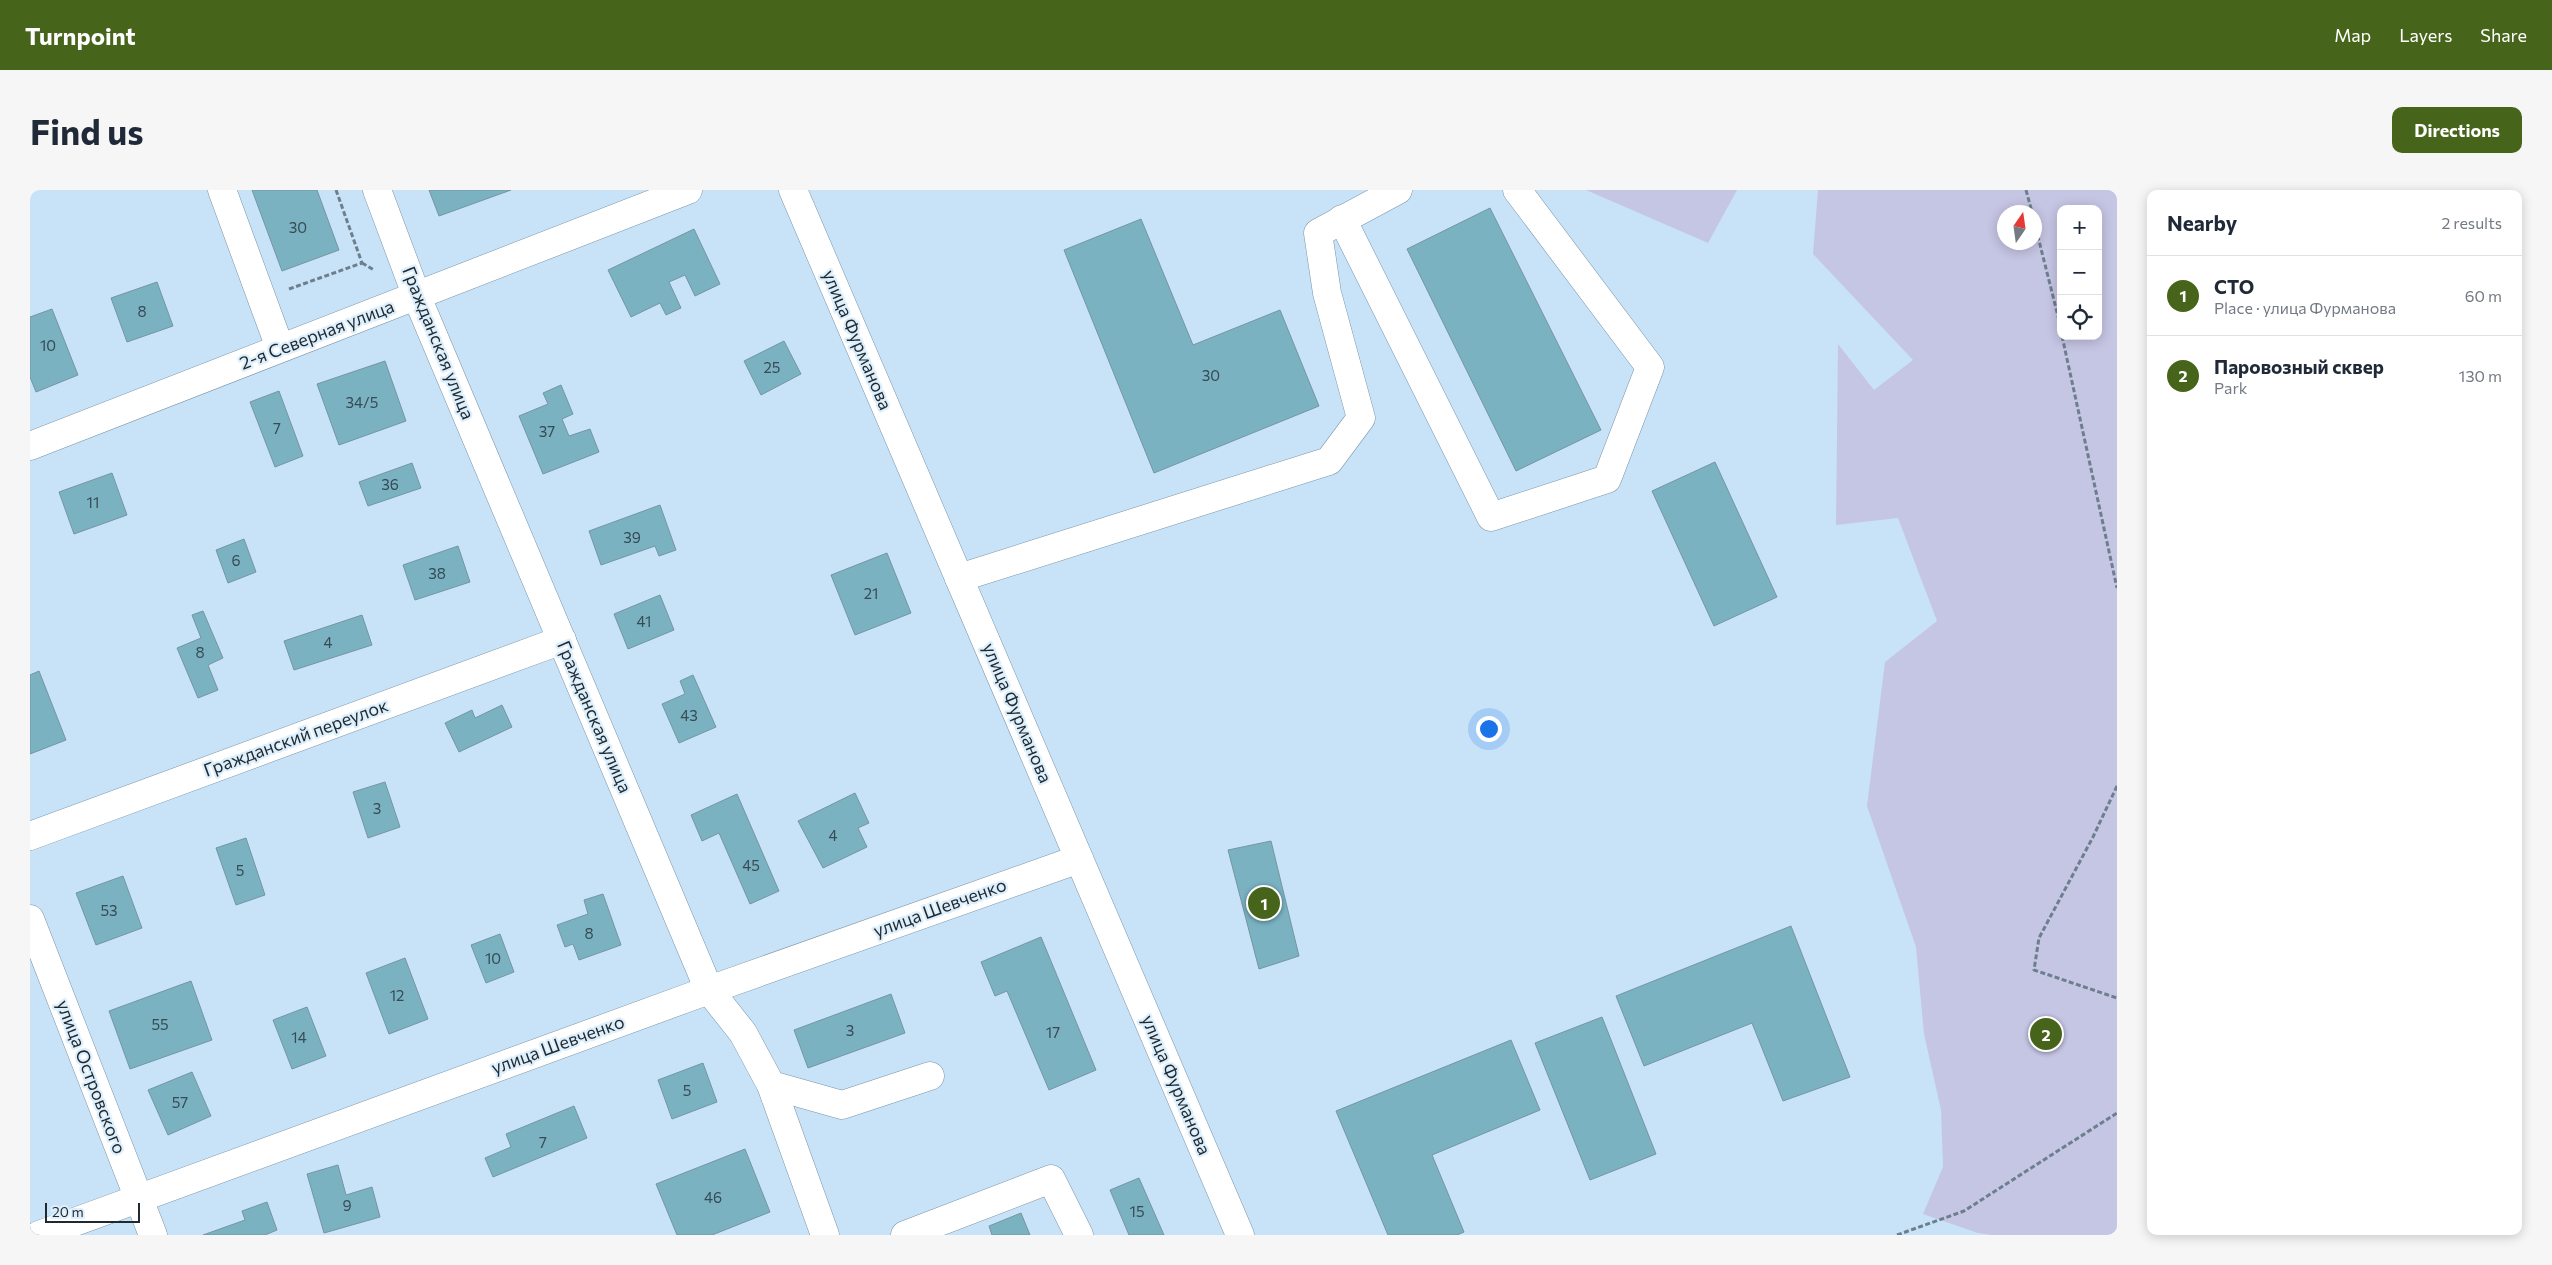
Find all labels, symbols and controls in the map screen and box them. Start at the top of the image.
text: Turnpoint [25,21,136,50]
text: Map [2334,24,2371,46]
text: Layers [2399,24,2452,46]
text: Share [2480,24,2527,46]
button: Directions [2392,107,2522,153]
text: Find us [30,109,144,152]
north arrow [1997,205,2042,250]
map controls [2057,205,2102,340]
button: + [2057,205,2102,250]
text: Nearby [2167,210,2237,235]
text: 2 results [2441,213,2502,232]
house number: 30 [289,218,307,236]
button: − [2057,250,2102,295]
street label: Гражданская улица [398,263,480,422]
street label: улица Фурманова [819,266,897,413]
text: СТО [2214,275,2254,298]
text: 1 [2179,286,2187,305]
text: 60 m [2465,286,2502,305]
street label: 2-я Северная улица [236,294,397,374]
button: locate [2057,295,2102,340]
text: Place · улица Фурманова [2214,298,2396,317]
house number: 8 [137,302,147,320]
house number: 10 [40,336,56,354]
text: Паровозный сквер [2214,355,2384,378]
house number: 25 [764,358,780,376]
house number: 30 [1202,366,1220,384]
text: 2 [2178,366,2188,385]
text: 130 m [2459,366,2502,385]
text: Park [2214,378,2247,397]
house number: 34/5 [346,393,378,411]
house number: 7 [273,419,281,437]
house number: 37 [539,422,555,440]
house number: 36 [381,475,399,493]
house number: 11 [87,493,99,511]
house number: 39 [623,528,641,546]
house number: 6 [231,551,241,569]
house number: 38 [428,564,446,582]
house number: 21 [864,584,878,602]
house number: 41 [637,612,651,630]
house number: 4 [324,633,333,651]
street label: Гражданская улица [553,637,637,796]
street label: улица Фурманова [979,639,1057,786]
house number: 8 [195,643,205,661]
street label: Гражданский переулок [200,693,391,781]
house number: 43 [680,706,698,724]
your location [1476,716,1502,742]
house number: 3 [373,799,381,817]
house number: 4 [829,826,838,844]
house number: 45 [742,856,760,874]
house number: 5 [236,861,244,879]
street label: улица Шевченко [870,873,1009,941]
pin: 1 [1248,884,1280,922]
house number: 53 [100,901,118,919]
house number: 8 [584,924,594,942]
house number: 10 [485,949,501,967]
house number: 12 [390,986,404,1004]
street label: улица Островского [52,997,131,1157]
street label: улица Шевченко [488,1010,627,1078]
street label: улица Фурманова [1138,1011,1216,1158]
house number: 55 [151,1015,169,1033]
pin: 2 [2030,1015,2062,1053]
house number: 3 [846,1021,854,1039]
house number: 17 [1046,1023,1060,1041]
house number: 14 [291,1028,307,1046]
house number: 5 [683,1081,691,1099]
house number: 57 [172,1093,188,1111]
house number: 7 [539,1133,547,1151]
house number: 46 [704,1188,722,1206]
house number: 9 [342,1196,352,1214]
scale bar [45,1200,140,1223]
house number: 15 [1129,1202,1145,1220]
text: 20 m [52,1203,84,1220]

